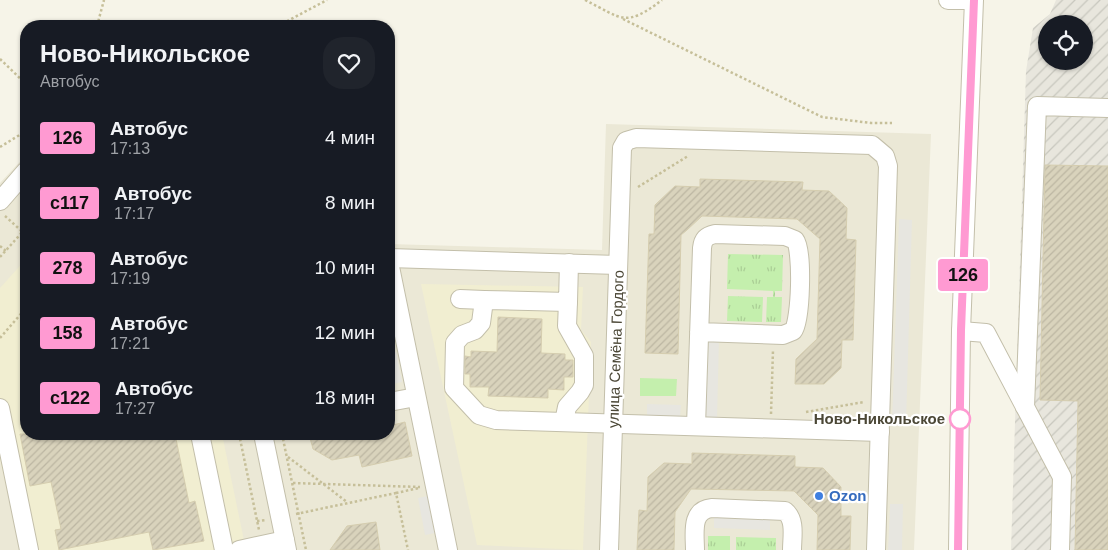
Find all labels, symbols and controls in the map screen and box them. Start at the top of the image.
map controls [1038,15,1093,70]
button: locate [1038,15,1093,70]
button: heart [323,37,375,89]
text: Ново-Никольское [40,40,250,67]
text: Автобус [40,73,100,90]
text: Автобус [110,118,188,139]
text: 4 мин [325,127,375,148]
text: 126 [52,128,83,148]
text: 17:13 [110,140,150,157]
text: Автобус [114,183,192,204]
text: 8 мин [325,192,375,213]
text: с117 [50,193,89,213]
text: 17:17 [114,205,154,222]
text: Автобус [110,248,188,269]
text: 10 мин [314,257,375,278]
text: 278 [52,258,83,278]
line badge: 126 [934,259,992,291]
text: 126 [948,265,978,285]
text: 17:19 [110,270,150,287]
street label: улица Семёна Гордого [604,270,627,428]
text: Автобус [110,313,188,334]
text: 12 мин [314,322,375,343]
text: 158 [52,323,83,343]
text: 17:21 [110,335,150,352]
text: Автобус [115,378,193,399]
text: 18 мин [314,387,375,408]
text: с122 [50,388,90,408]
text: 17:27 [115,400,155,417]
marker: Ново-Никольское [949,408,971,430]
place label: Ново-Никольское [814,410,945,427]
place label: Ozon [829,487,867,504]
marker: Ozon [813,490,825,502]

